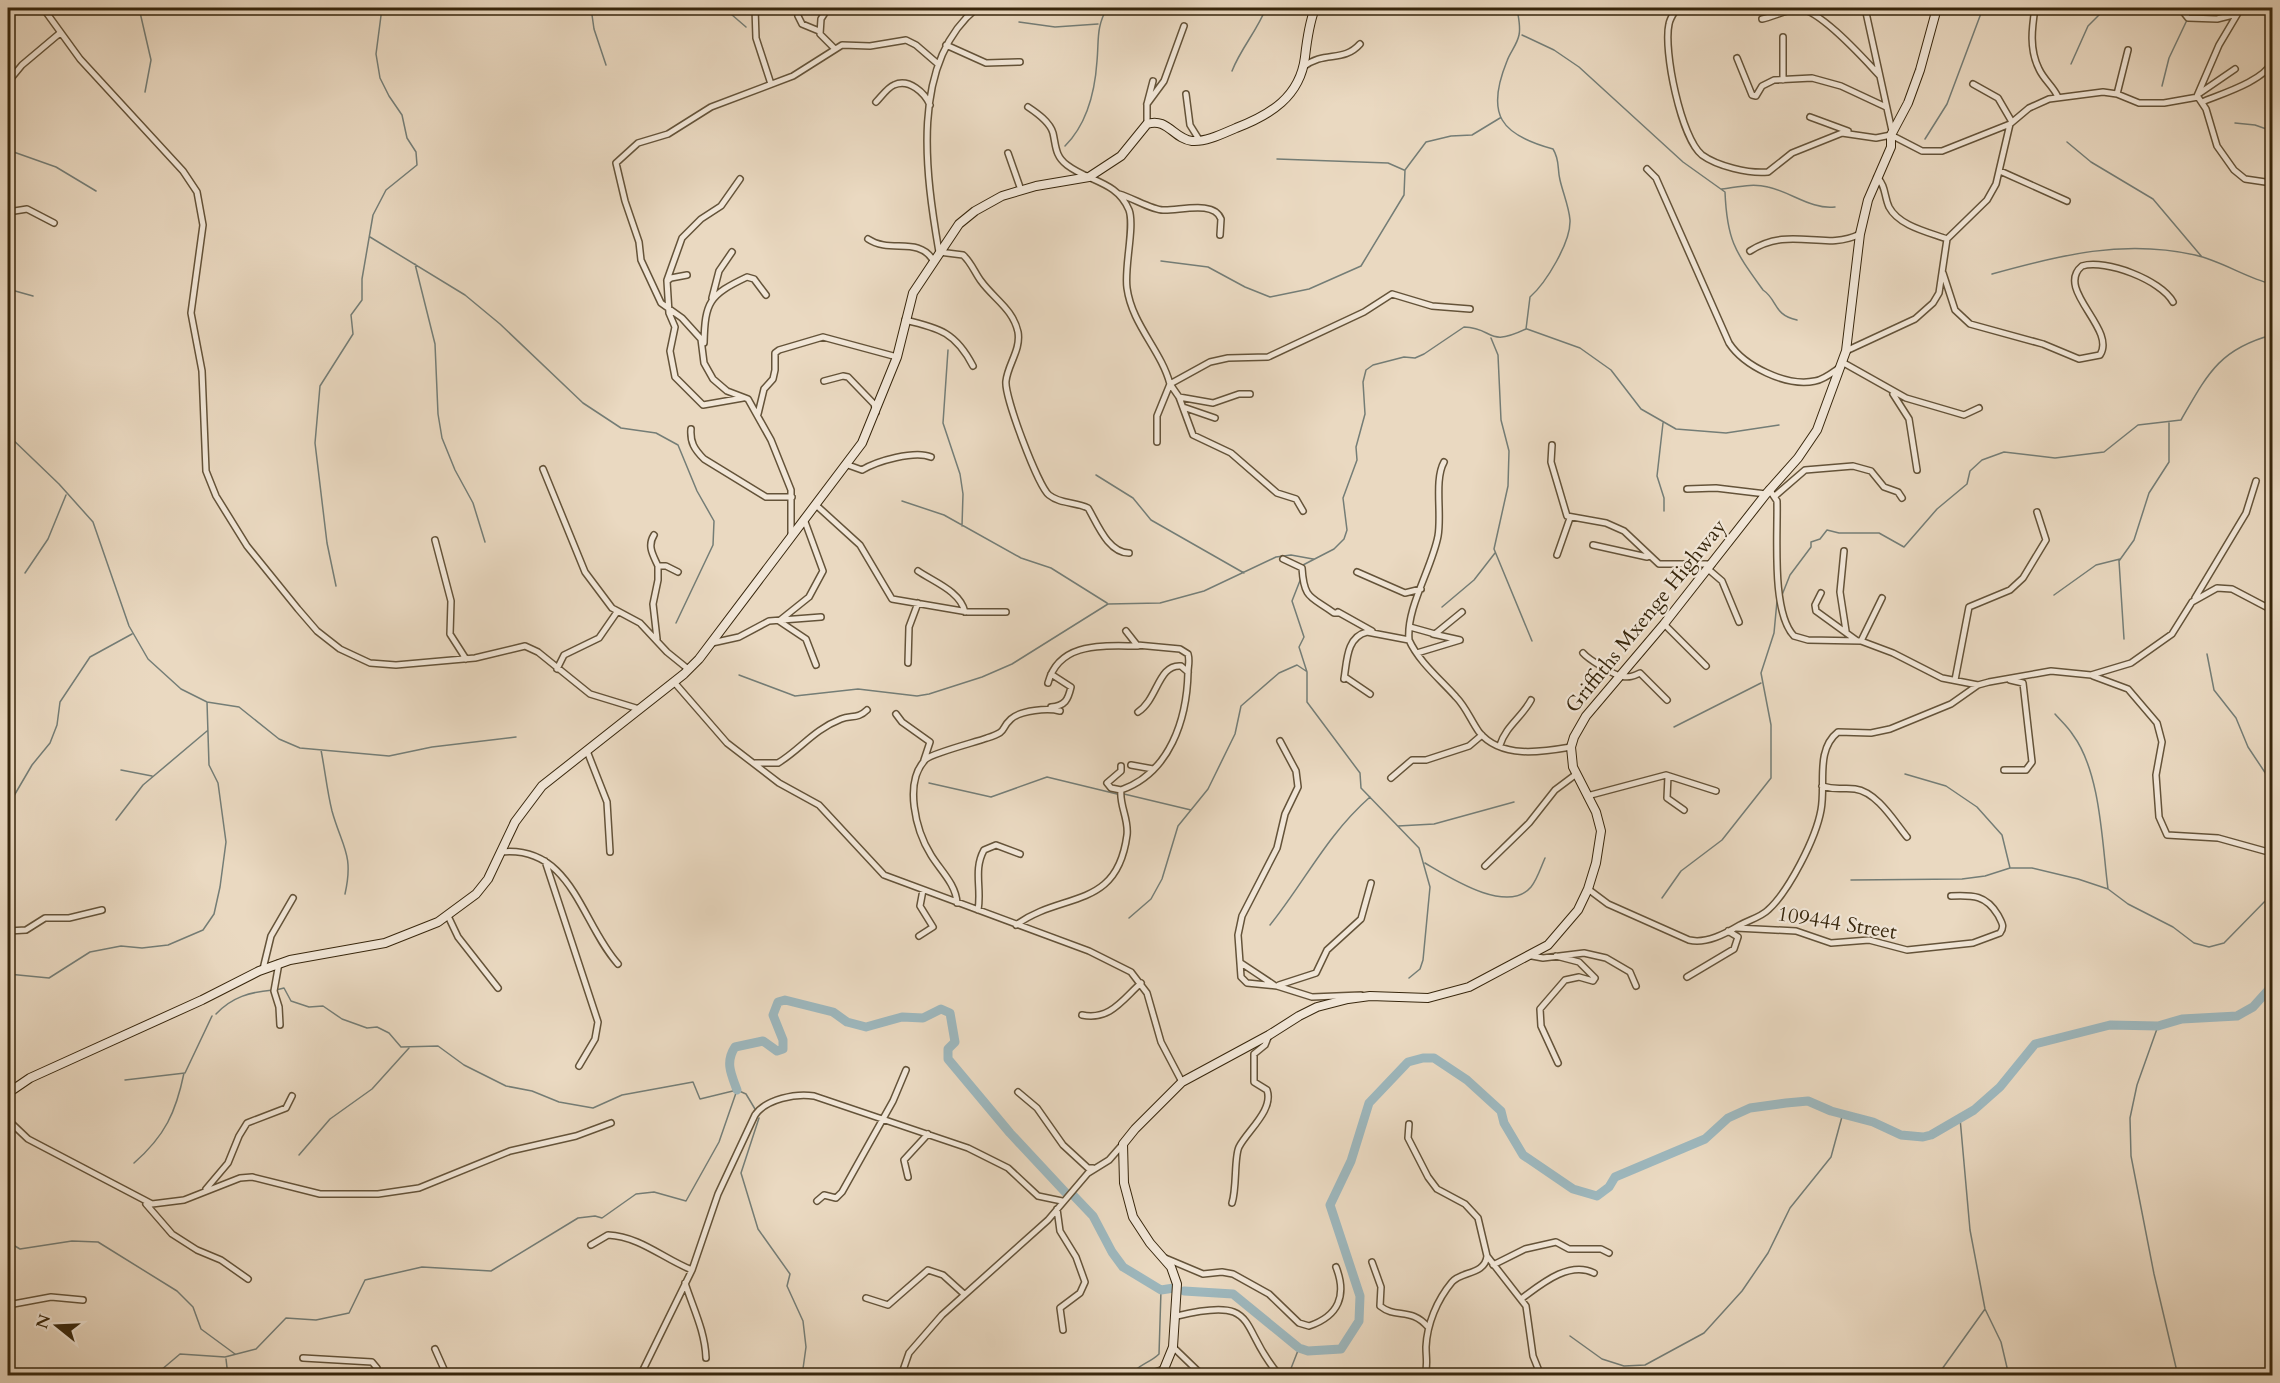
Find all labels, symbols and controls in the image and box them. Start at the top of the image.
street label: Griffiths Mxenge Highway [1559,513,1733,719]
street label: 109444 Street [1775,899,1899,947]
north arrow [27,1296,87,1356]
text: N [31,1312,56,1332]

